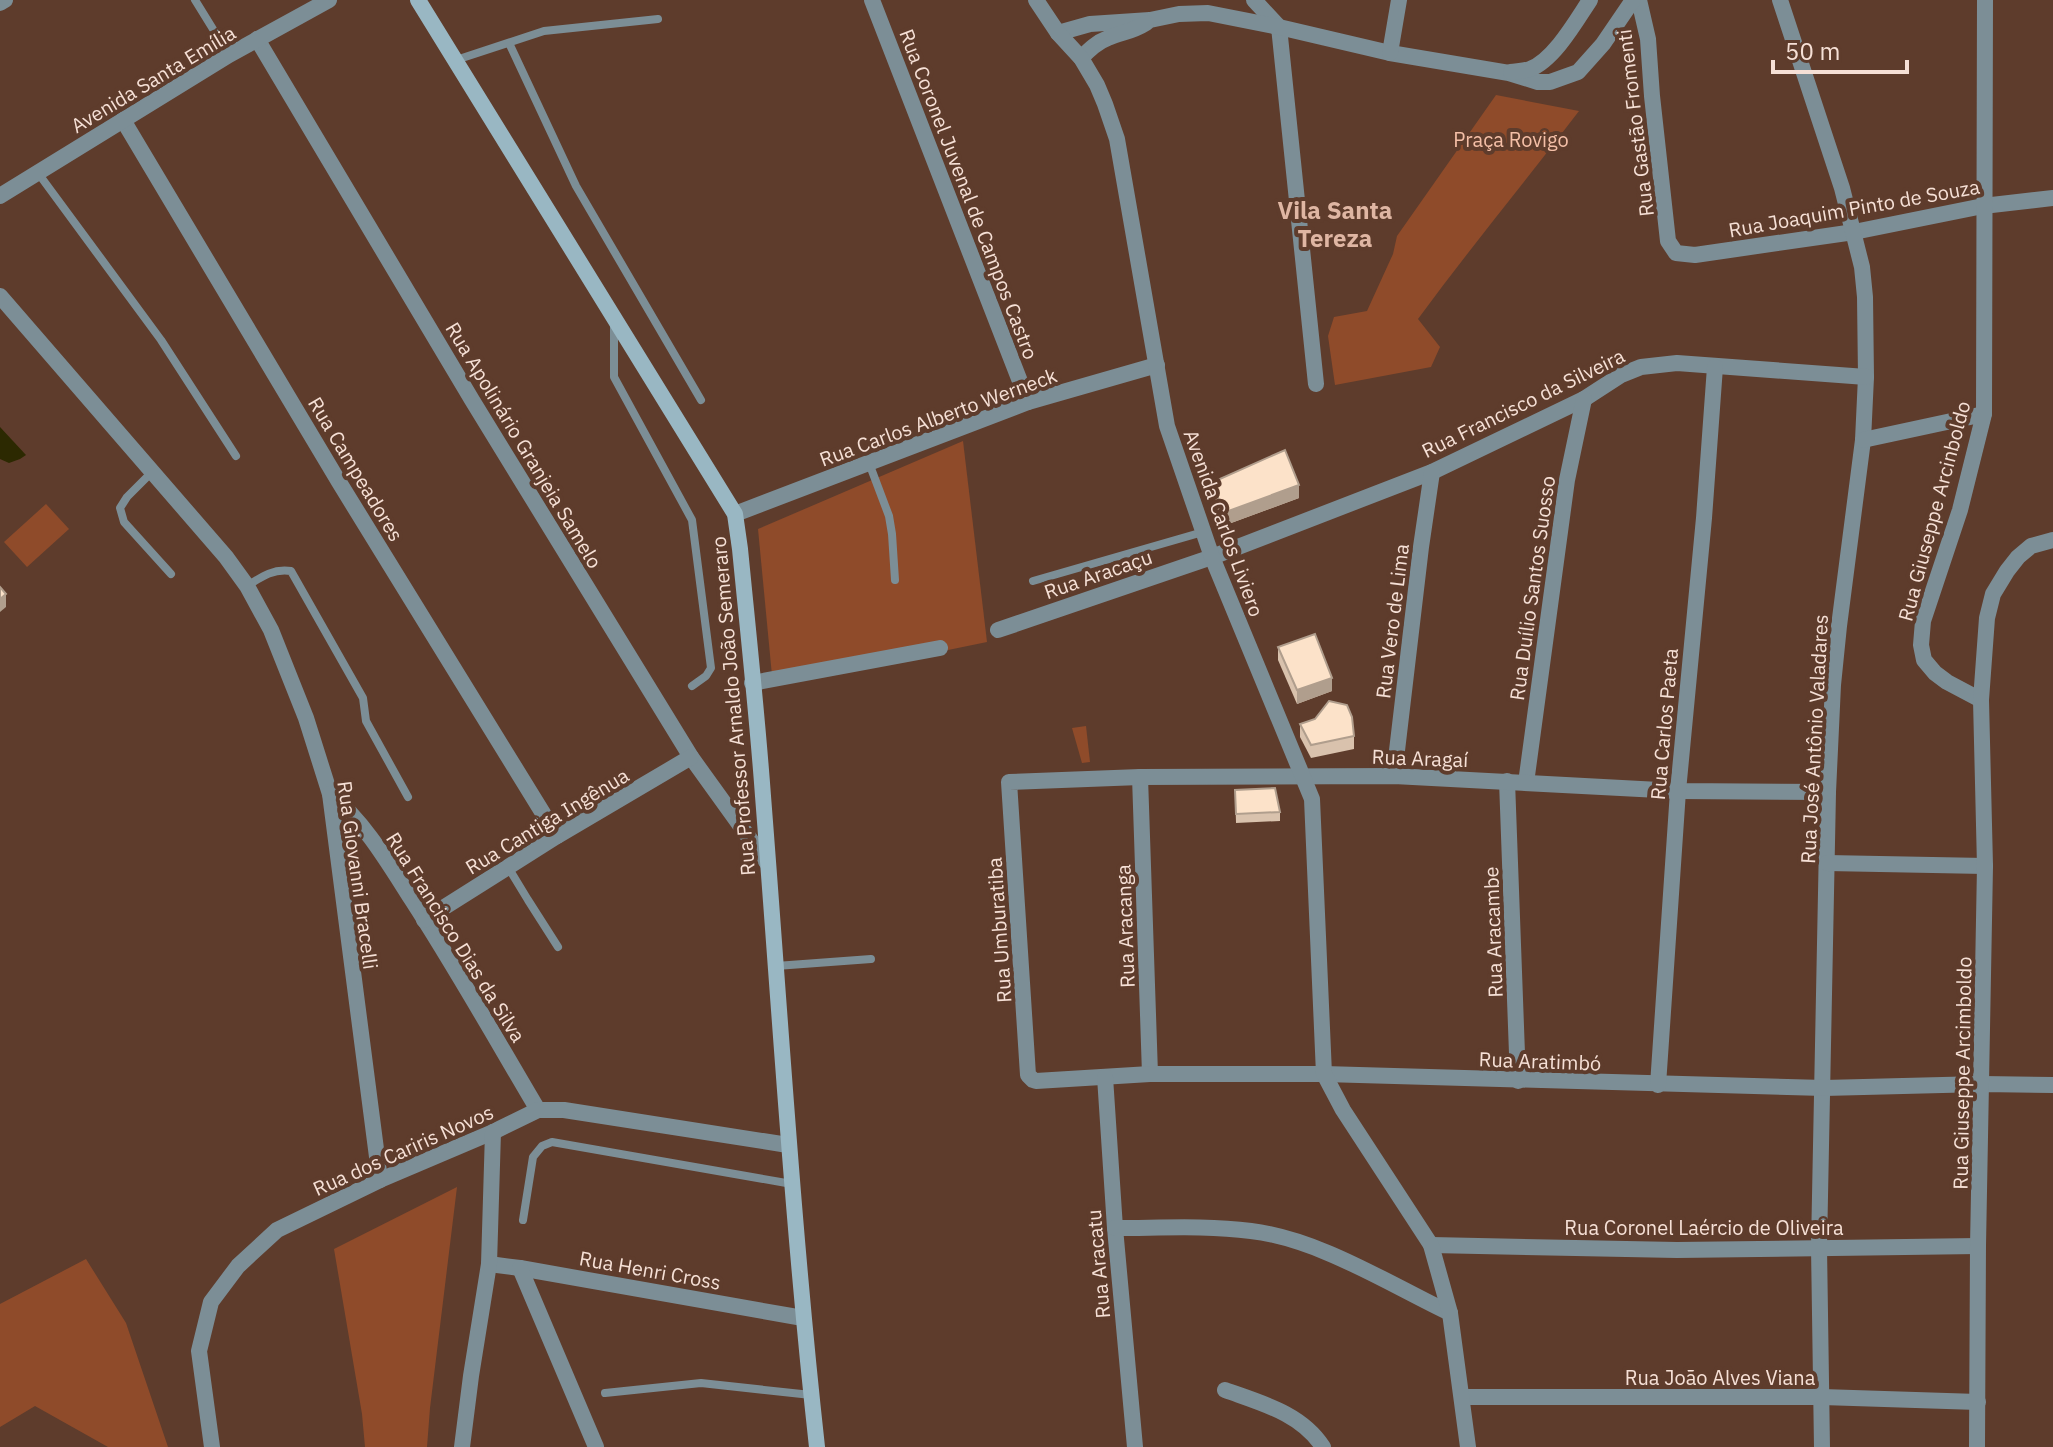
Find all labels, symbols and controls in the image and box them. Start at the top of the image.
street label: Avenida Santa Emília [66,19,241,139]
scale bar [1773,24,1907,74]
street label: Rua Coronel Juvenal de Campos Castro [893,25,1045,363]
street label: Rua Gastão Fromenti [1610,28,1660,218]
text: 50 m [1785,35,1840,67]
park label: Praça Rovigo [1453,126,1569,153]
street label: Rua Joaquim Pinto de Souza [1726,173,1982,243]
district label: Vila Santa Tereza [1278,194,1392,254]
street label: Rua Apolinário Granjeia Samelo [440,317,608,573]
street label: Rua Francisco da Silveira [1417,342,1629,464]
street label: Rua Carlos Alberto Werneck [815,361,1061,473]
street label: Rua Campeadores [302,392,410,546]
street label: Rua Giuseppe Arcinboldo [1892,398,1976,624]
street label: Avenida Carlos Liviero [1178,426,1270,620]
street label: Rua Duílio Santos Suosso [1503,474,1561,702]
street label: Rua Professor Arnaldo João Semeraro [705,535,761,877]
street label: Rua Vero de Lima [1369,542,1415,700]
street label: Rua Aracaçu [1040,543,1156,605]
street label: Rua José Antônio Valadares [1794,614,1834,864]
street label: Rua Carlos Paeta [1644,647,1684,801]
street label: Rua Aragaí [1371,743,1469,773]
street label: Rua Cantiga Ingênua [460,761,634,881]
street label: Rua Giovanni Bracelli [331,779,385,971]
street label: Rua Francisco Dias da Silva [380,827,532,1047]
street label: Rua Umburatiba [980,856,1018,1004]
street label: Rua Aracanga [1109,863,1141,988]
street label: Rua Aracambe [1477,866,1509,998]
street label: Rua Giuseppe Arcimboldo [1946,956,1978,1190]
street label: Rua Aratimbó [1478,1045,1602,1077]
street label: Rua dos Cariris Novos [308,1098,498,1202]
street label: Rua Aracatu [1080,1208,1116,1320]
street label: Rua Coronel Laércio de Oliveira [1564,1214,1844,1241]
street label: Rua Henri Cross [577,1244,723,1296]
street label: Rua João Alves Viana [1625,1364,1816,1391]

